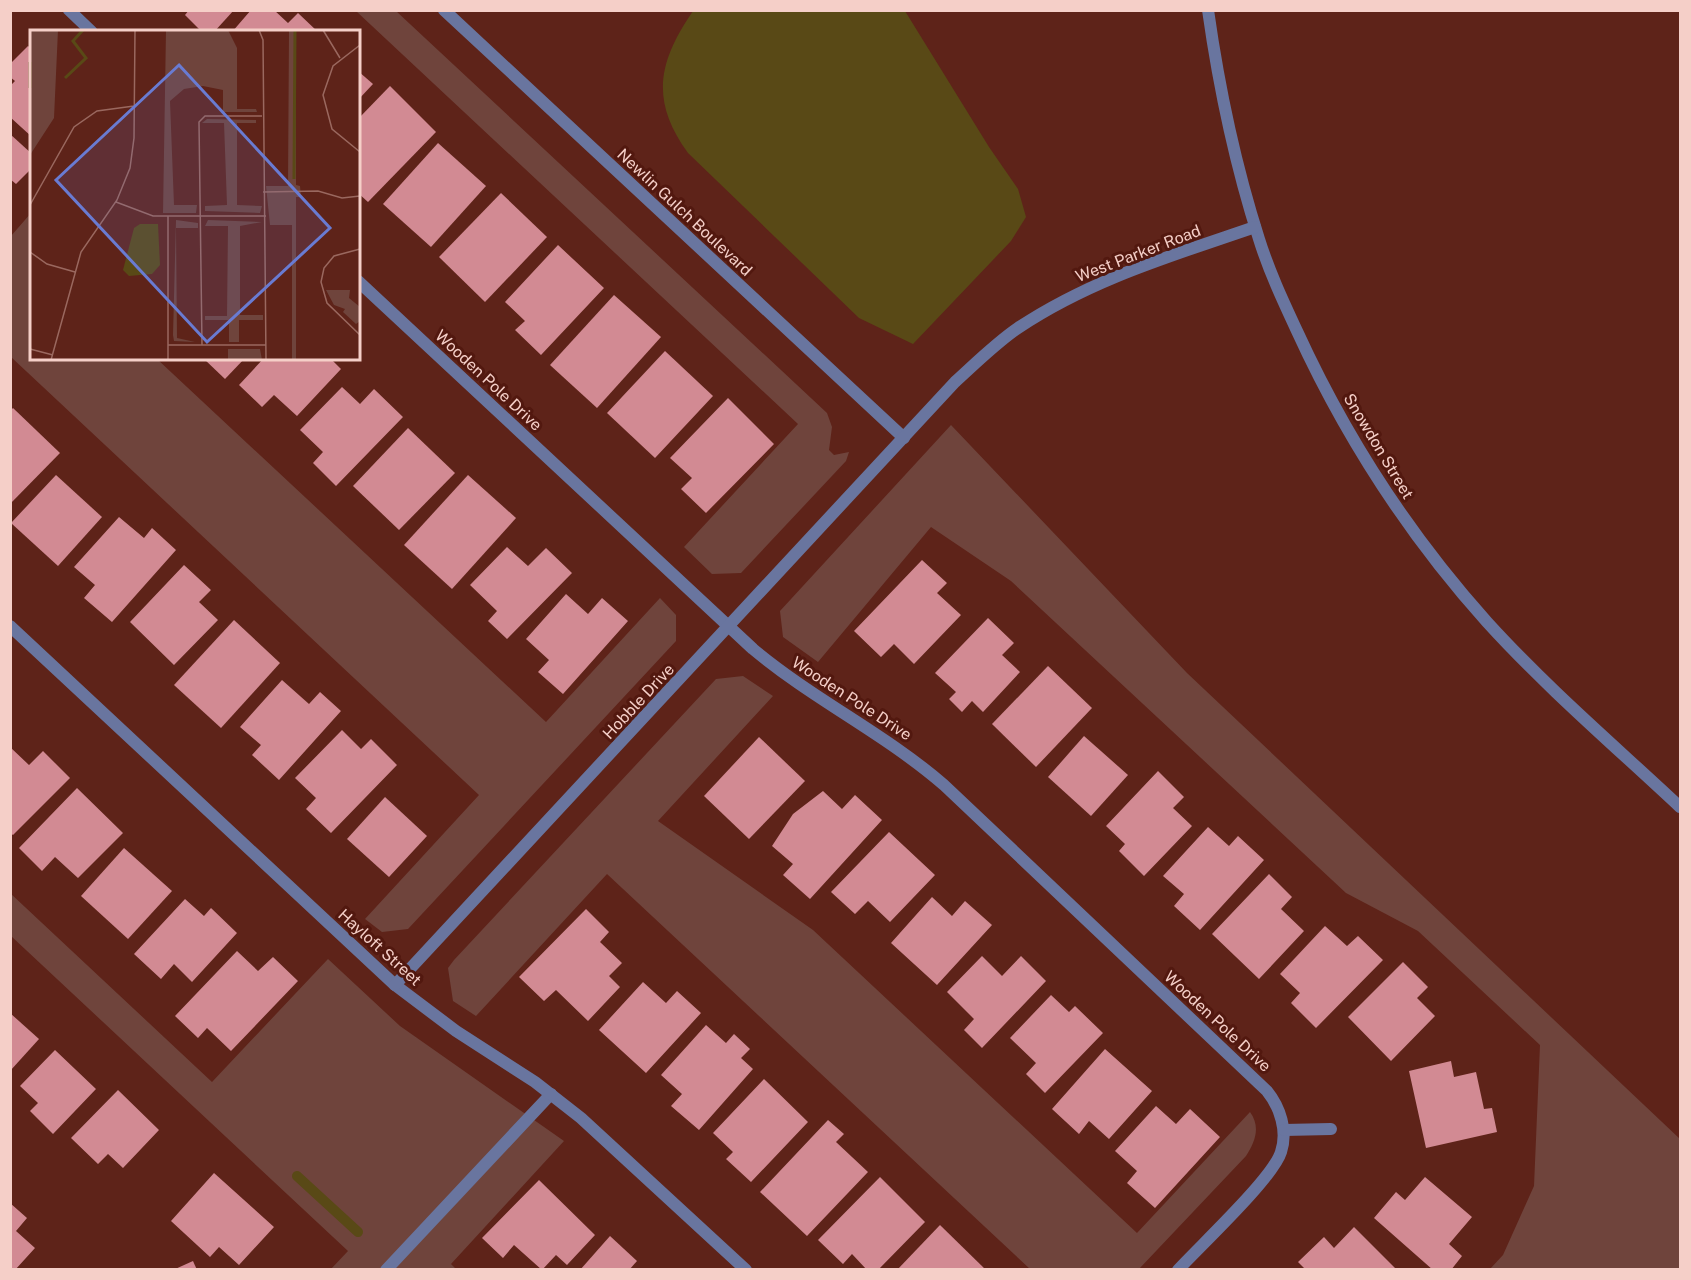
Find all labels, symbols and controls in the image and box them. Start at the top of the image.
inset map [30,30,360,360]
street label: Newlin Gulch Boulevard [613,145,756,280]
street label: West Parker Road [1073,221,1203,286]
street label: Wooden Pole Drive [431,326,546,435]
street label: Snowdon Street [1340,390,1418,502]
street label: Wooden Pole Drive [788,653,915,744]
street label: Hobble Drive [599,660,678,743]
street label: Hayloft Street [334,905,425,990]
street label: Wooden Pole Drive [1160,967,1275,1076]

